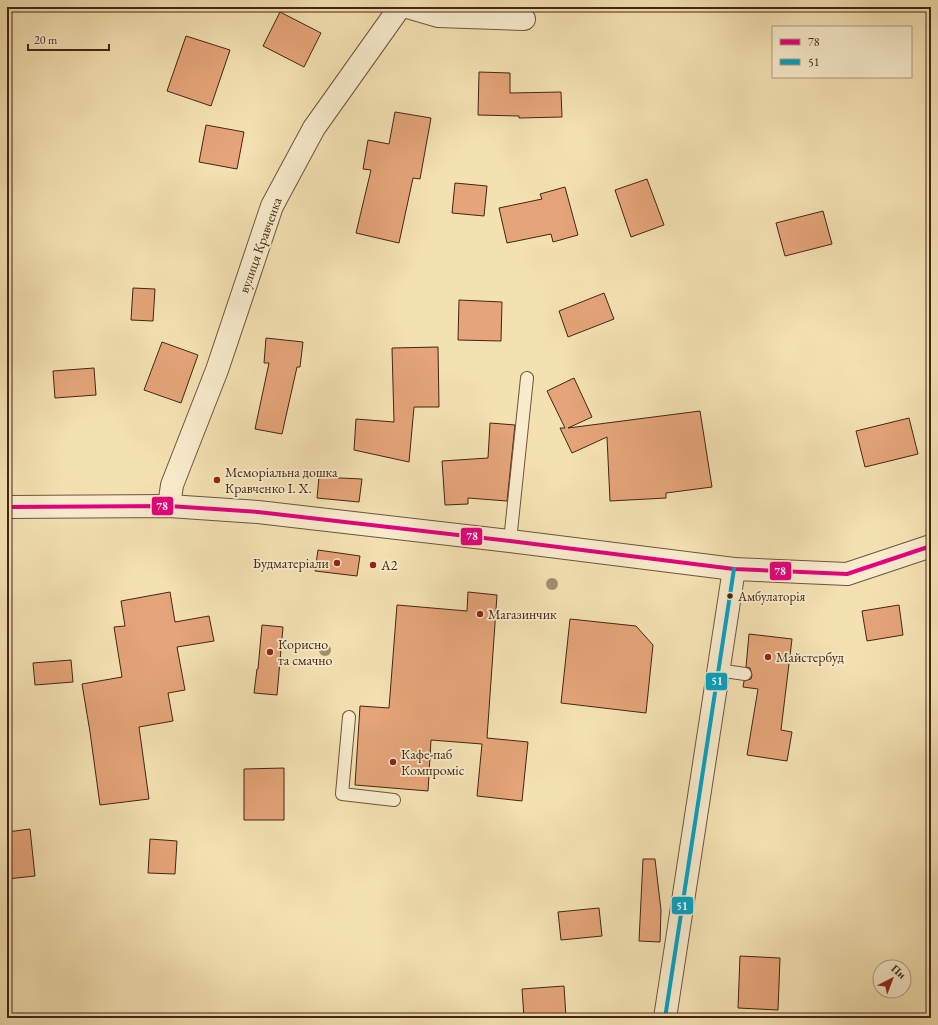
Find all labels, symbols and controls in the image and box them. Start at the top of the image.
scale bar [28,26,109,52]
legend [772,26,912,78]
text: 20 m [34,32,58,48]
text: 78 [808,34,820,50]
text: 51 [808,54,820,70]
street label: вулиця Кравченка [234,194,286,295]
place label: Меморіальна дошка Кравченко І. Х. [225,463,338,497]
marker: Меморіальна дошка Кравченко І. Х. [212,475,222,485]
line badge: 78 [151,496,174,516]
text: 78 [156,499,168,513]
line badge: 78 [460,527,483,546]
text: 78 [466,529,478,543]
place label: Будматеріали [253,554,330,572]
place label: А2 [380,556,398,574]
marker: Будматеріали [332,558,342,568]
marker: А2 [368,560,378,570]
line badge: 78 [769,561,792,581]
text: 78 [774,564,786,578]
place label: Амбулаторія [737,588,805,605]
marker: Амбулаторія [725,591,735,601]
place label: Магазинчик [488,605,557,623]
marker: Магазинчик [475,609,485,619]
place label: Корисно та смачно [278,635,332,669]
marker: Корисно та смачно [265,647,275,657]
place label: Майстербуд [776,648,845,666]
marker: Майстербуд [763,652,773,662]
line badge: 51 [705,672,728,691]
text: 51 [711,674,723,688]
place label: Кафе-паб Компроміс [401,745,465,779]
marker: Кафе-паб Компроміс [388,757,398,767]
line badge: 51 [671,896,694,915]
text: 51 [676,899,688,913]
north arrow [872,959,912,999]
text: Пн [888,961,909,982]

